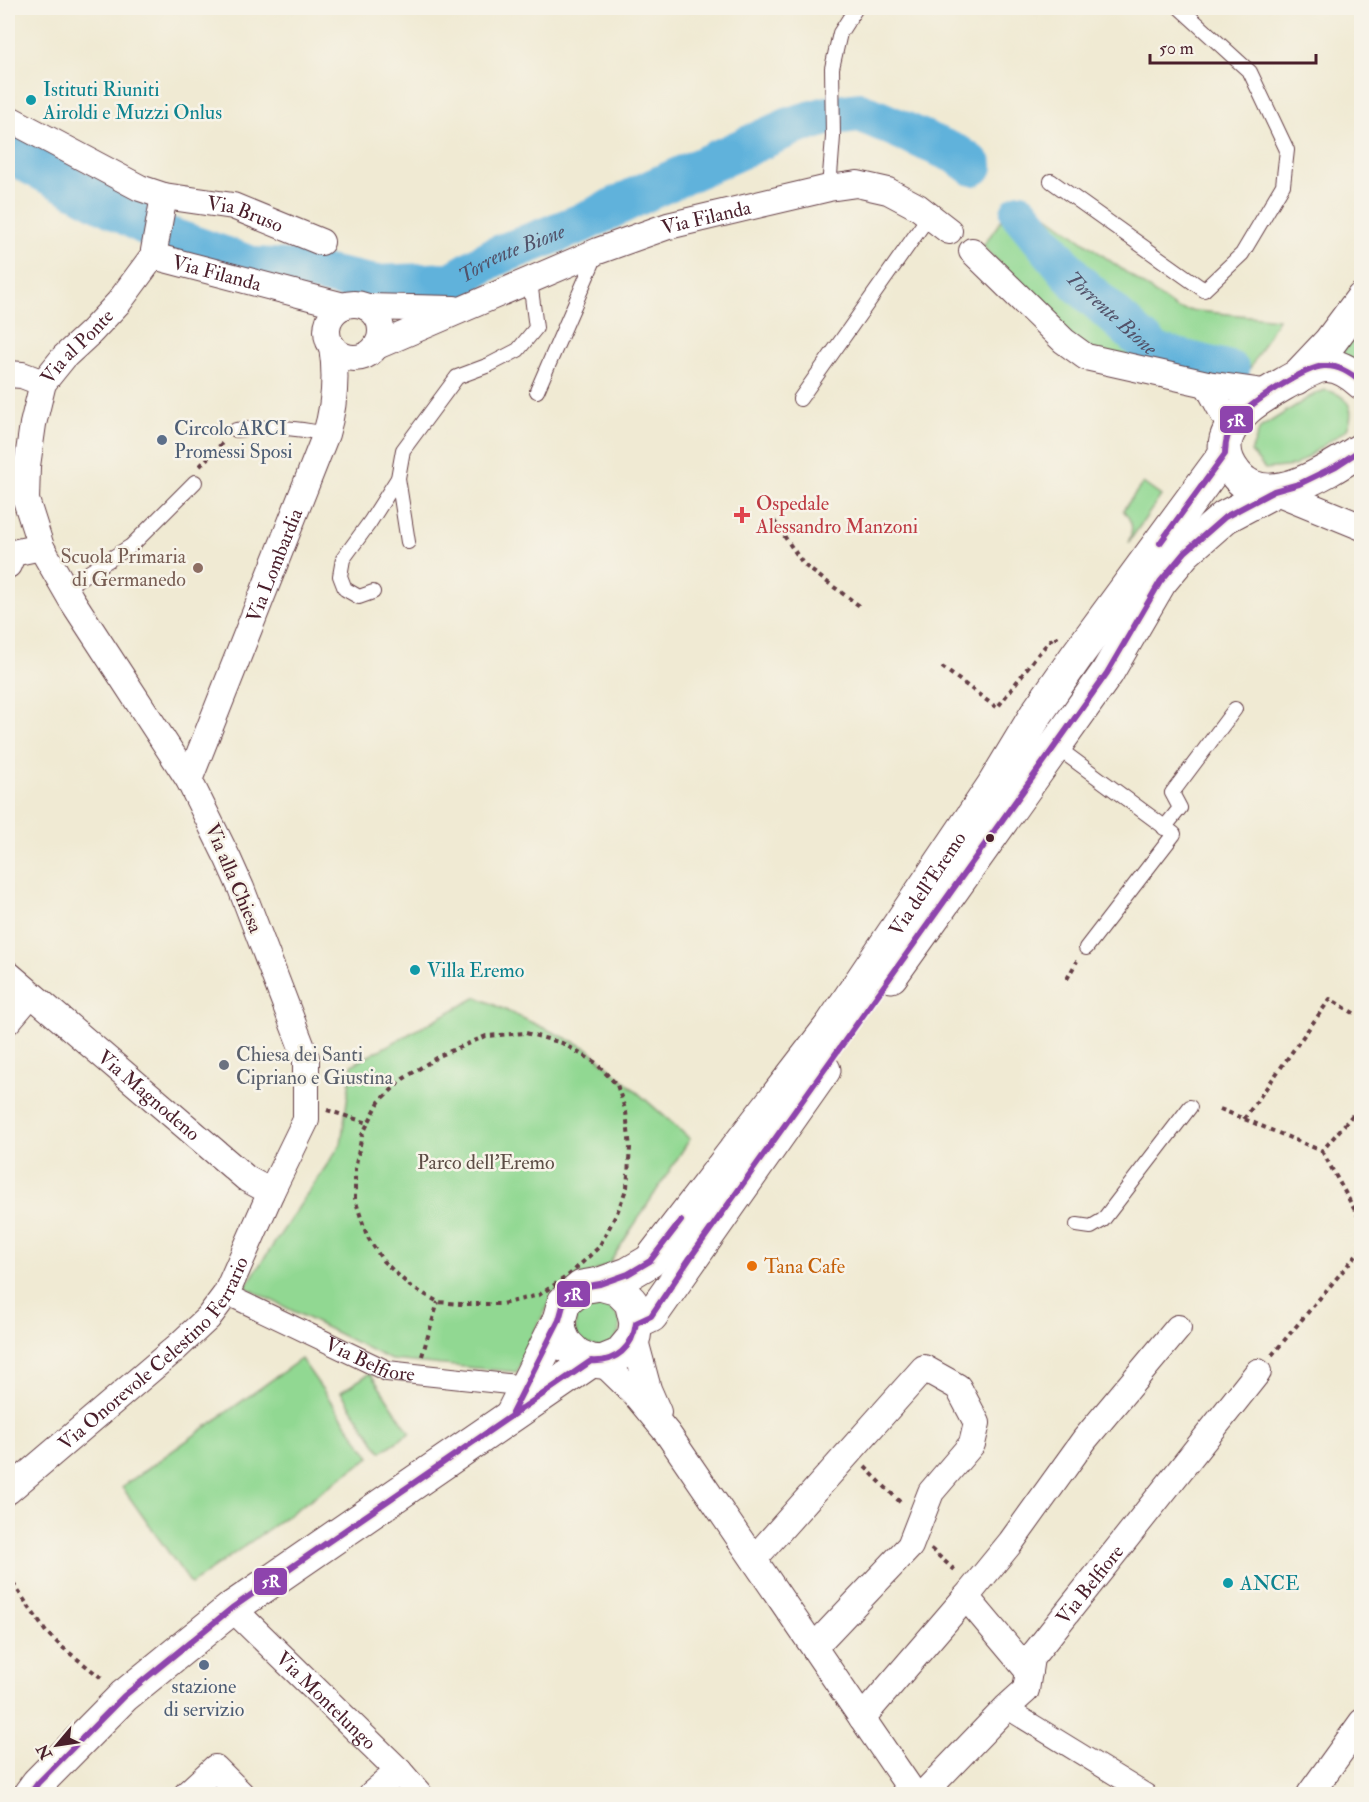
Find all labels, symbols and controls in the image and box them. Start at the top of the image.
scale bar [1150,27,1316,65]
text: 50 m [1159,37,1194,60]
place label: Istituti Riuniti Airoldi e Muzzi Onlus [42,77,222,125]
marker: Istituti Riuniti Airoldi e Muzzi Onlus [24,93,38,107]
street label: Via Bruso [205,190,287,238]
street label: Via Filanda [659,194,754,240]
water label: Torrente Bione [453,217,570,289]
street label: Via Filanda [170,249,265,297]
water label: Torrente Bione [1060,265,1164,362]
street label: Via al Ponte [35,303,119,389]
line badge: 5R [1219,405,1254,434]
text: 5R [1227,411,1247,431]
place label: Circolo ARCI Promessi Sposi [174,416,293,465]
marker: Circolo ARCI Promessi Sposi [155,433,169,447]
place label: Ospedale Alessandro Manzoni [755,491,918,539]
street label: Via Lombardia [240,504,308,626]
marker: Ospedale Alessandro Manzoni [733,506,751,524]
place label: Scuola Primaria di Germanedo [60,544,187,592]
marker: Scuola Primaria di Germanedo [191,561,205,575]
street label: Via alla Chiesa [200,819,269,937]
street label: Via dell'Eremo [883,827,971,941]
unlabelled marker [984,832,996,844]
place label: Villa Eremo [427,958,524,983]
marker: Villa Eremo [408,963,422,977]
place label: Chiesa dei Santi Cipriano e Giustina [236,1042,394,1091]
street label: Via Magnodeno [93,1044,206,1146]
marker: Chiesa dei Santi Cipriano e Giustina [217,1058,231,1072]
park label: Parco dell'Eremo [417,1150,555,1175]
street label: Via Onorevole Celestino Ferrario [53,1253,254,1455]
place label: Tana Cafe [764,1254,845,1279]
marker: Tana Cafe [745,1259,759,1273]
line badge: 5R [556,1280,591,1308]
text: 5R [564,1285,584,1305]
street label: Via Belfiore [321,1331,416,1386]
street label: Via Belfiore [1050,1539,1129,1629]
line badge: 5R [253,1567,288,1596]
place label: ANCE [1239,1571,1299,1596]
text: 5R [262,1572,282,1592]
marker: ANCE [1221,1576,1235,1590]
street label: Via Montelungo [271,1646,382,1755]
marker: stazione di servizio [197,1658,211,1672]
place label: stazione di servizio [164,1674,244,1722]
north arrow [27,1715,87,1775]
text: N [32,1740,57,1764]

